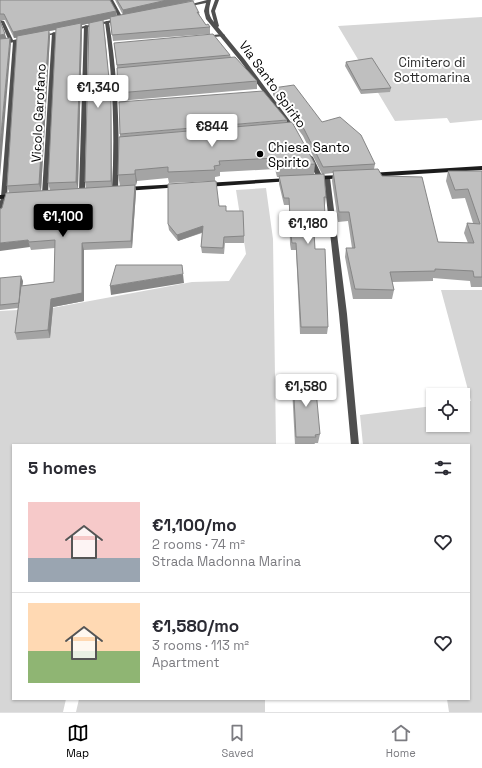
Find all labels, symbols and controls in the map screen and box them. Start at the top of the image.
street label: Via Santo Spirito [235,37,310,131]
park label: Cimitero di Sottomarina [394,54,471,86]
street label: Vicolo Garofano [27,63,50,163]
pin: €1,340 [65,75,131,109]
text: €1,340 [76,79,120,96]
pin: €844 [188,114,236,148]
text: €844 [195,118,229,135]
place label: Chiesa Santo Spirito [268,139,350,171]
marker: Chiesa Santo Spirito [255,149,265,159]
pin: €1,100 [30,204,96,238]
text: €1,100 [43,208,83,225]
pin: €1,180 [275,211,341,245]
text: €1,180 [288,215,328,232]
pin: €1,580 [273,374,339,408]
text: €1,580 [285,378,327,395]
map controls [426,388,470,432]
button: locate [426,388,470,432]
text: 5 homes [28,457,97,479]
icon: filters [432,457,454,479]
text: €1,100/mo [152,514,237,536]
icon: home [60,518,108,566]
icon: heart [432,531,454,553]
text: 2 rooms · 74 m² [152,536,245,553]
text: Strada Madonna Marina [152,553,301,570]
text: €1,580/mo [152,615,239,637]
icon: home [60,619,108,667]
icon: heart [432,632,454,654]
text: 3 rooms · 113 m² [152,637,249,654]
text: Apartment [152,654,220,671]
tab: Map [66,722,89,760]
tab: Saved [221,722,254,760]
tab: Home [386,722,416,760]

